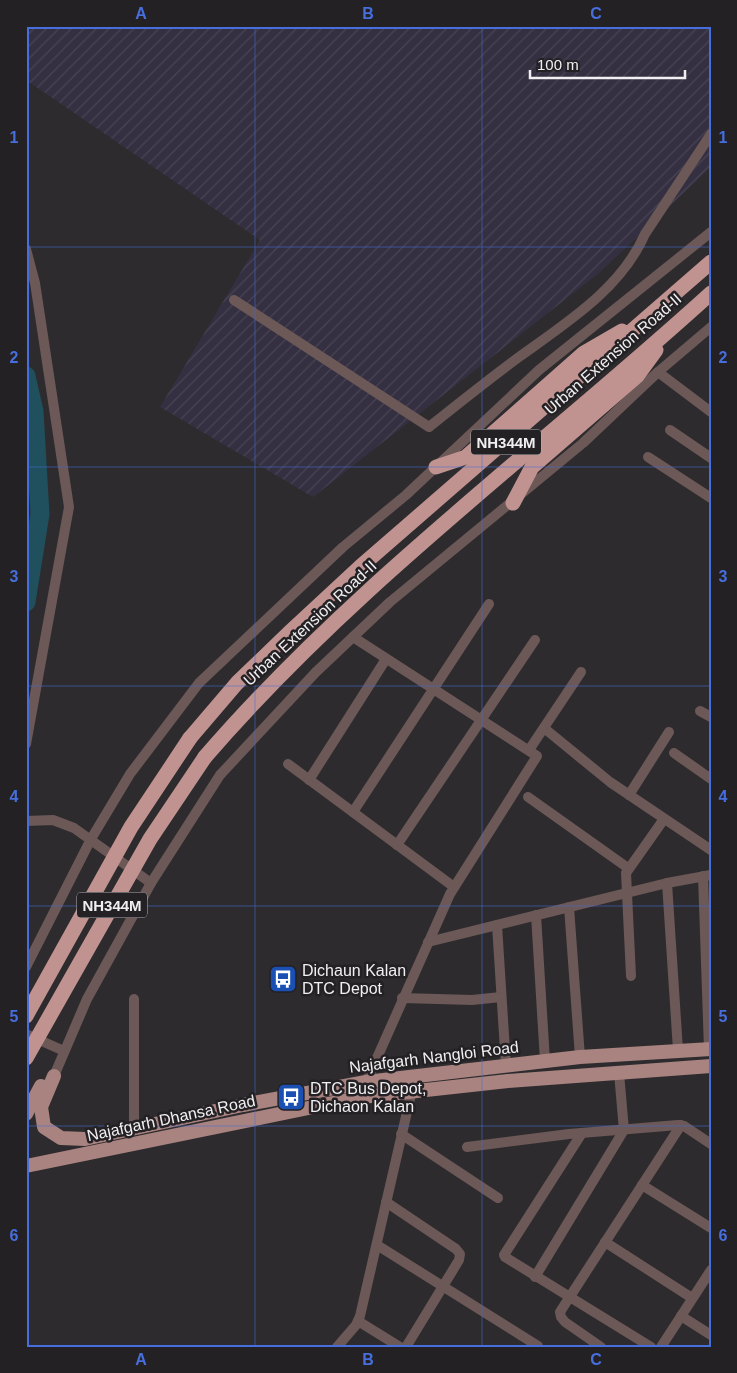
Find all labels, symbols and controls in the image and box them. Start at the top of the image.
text: A [135,5,147,22]
text: B [362,5,374,22]
text: C [590,5,602,22]
scale bar [530,48,684,80]
text: 100 m [537,56,579,73]
text: 1 [10,129,19,146]
text: 1 [719,129,728,146]
street label: Urban Extension Road-II [541,290,685,418]
text: 2 [10,349,19,366]
text: 2 [719,349,728,366]
road number: NH344M [471,430,541,454]
street label: Urban Extension Road-II [240,557,380,689]
text: 3 [10,568,19,585]
text: 3 [719,568,728,585]
text: 4 [10,788,19,805]
text: 4 [719,788,728,805]
road number: NH344M [77,892,147,918]
place label: Dichaun Kalan DTC Depot [302,962,406,997]
bus stop icon: Dichaun Kalan DTC Depot [268,964,298,994]
text: 5 [10,1008,19,1025]
text: 5 [719,1008,728,1025]
street label: Najafgarh Nangloi Road [348,1038,520,1076]
place label: DTC Bus Depot, Dichaon Kalan [310,1080,426,1115]
bus stop icon: DTC Bus Depot, Dichaon Kalan [276,1082,306,1112]
street label: Najafgarh Dhansa Road [85,1092,257,1144]
text: 6 [10,1227,19,1244]
text: 6 [719,1227,728,1244]
text: A [135,1351,147,1368]
text: B [362,1351,374,1368]
text: C [590,1351,602,1368]

